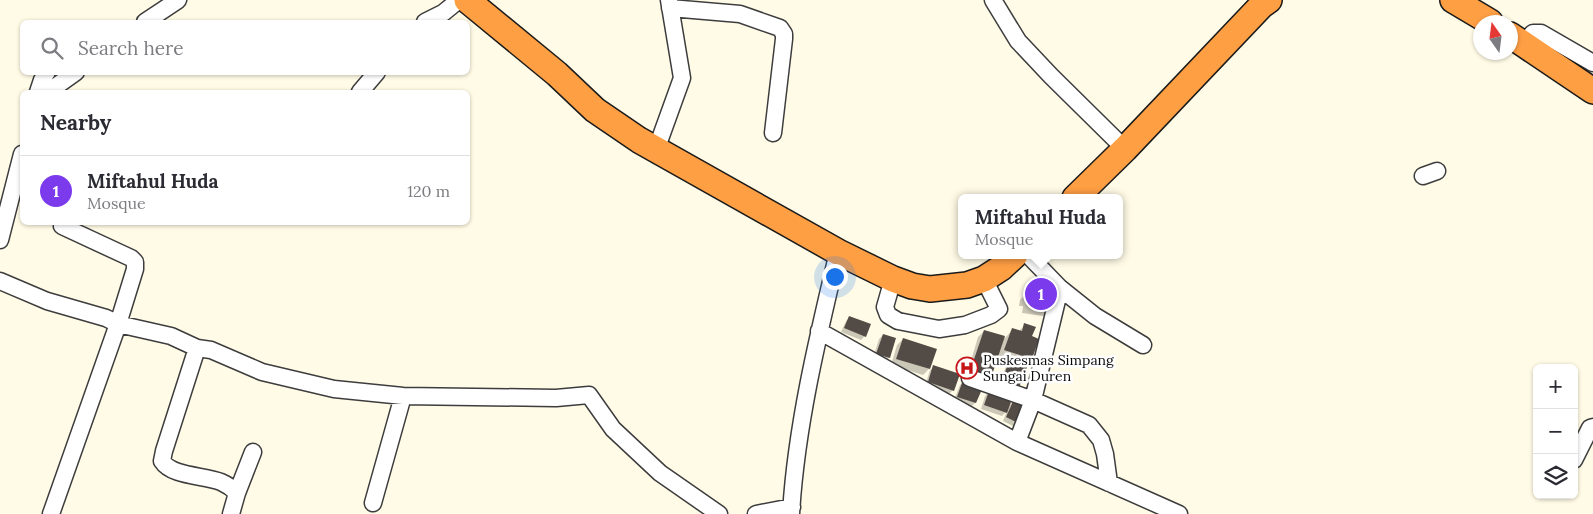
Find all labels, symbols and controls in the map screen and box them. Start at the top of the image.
north arrow [1473,15,1518,60]
search box [20,20,470,75]
icon: search [38,34,66,62]
text: Search here [78,36,184,60]
text: Nearby [40,109,111,136]
text: Miftahul Huda [87,169,219,193]
text: 1 [53,181,59,201]
text: 120 m [407,181,450,201]
text: Mosque [87,193,146,213]
popup [958,194,1123,259]
text: Miftahul Huda [975,205,1106,229]
text: Mosque [975,229,1034,249]
your location [822,264,848,290]
pin: 1 [1025,275,1057,313]
place label: Puskesmas Simpang Sungai Duren [983,351,1114,385]
hospital icon: Puskesmas Simpang Sungai Duren [955,356,979,380]
map controls [1533,364,1578,499]
button: + [1533,364,1578,409]
button: − [1533,409,1578,454]
button: layers [1533,454,1578,499]

